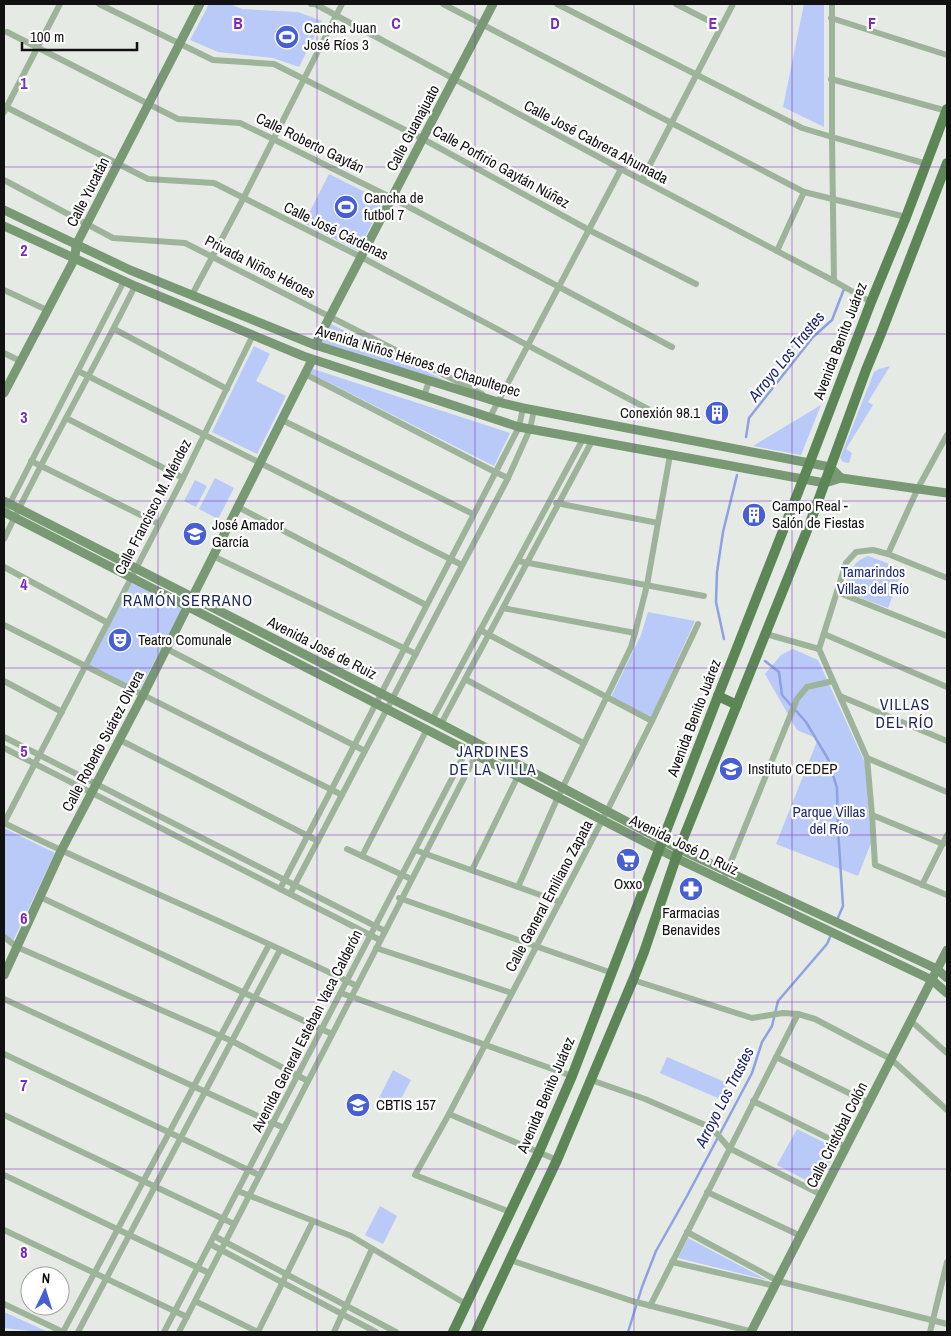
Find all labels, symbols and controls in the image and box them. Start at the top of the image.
text: B [233,12,243,34]
text: C [391,12,401,34]
text: D [550,12,560,34]
text: E [709,12,718,34]
text: F [868,12,876,34]
place label: Cancha Juan José Ríos 3 [304,17,376,55]
scale bar [22,20,138,52]
sports icon: Cancha Juan José Ríos 3 [274,24,300,50]
text: 100 m [30,26,64,47]
text: 1 [20,72,28,94]
street label: Calle Guanajuato [381,81,444,175]
street label: Calle José Cabrera Ahumada [520,95,672,189]
street label: Calle Roberto Gaytán [252,107,368,178]
street label: Calle Porfirio Gaytán Núñez [429,120,574,213]
street label: Calle Yucatán [61,153,114,230]
place label: Cancha de futbol 7 [364,187,424,225]
sports icon: Cancha de futbol 7 [333,194,359,220]
street label: Calle José Cárdenas [280,196,392,265]
street label: Privada Niños Héroes [202,230,319,303]
text: 2 [20,239,28,261]
street label: Avenida Benito Juárez [807,279,872,404]
water label: Arroyo Los Trastes [742,306,829,406]
street label: Avenida Niños Héroes de Chapultepec [312,319,523,402]
building icon: Conexión 98.1 [704,400,730,426]
place label: Conexión 98.1 [620,402,700,423]
text: 3 [20,406,28,428]
street label: Calle Francisco M. Méndez [109,435,196,578]
place label: Campo Real - Salón de Fiestas [772,495,864,533]
building icon: Campo Real - Salón de Fiestas [741,502,767,528]
place label: José Amador García [212,514,284,552]
school or university icon: José Amador García [182,521,208,547]
park label: Tamarindos Villas del Río [837,561,909,599]
text: 4 [20,573,28,595]
district label: RAMÓN SERRANO [123,589,253,611]
street label: Avenida José de Ruiz [263,610,381,684]
theatre icon: Teatro Comunale [107,627,133,653]
place label: Teatro Comunale [138,629,232,650]
street label: Avenida Benito Juárez [661,656,726,781]
street label: Calle Roberto Suárez Olvera [56,666,149,815]
district label: VILLAS DEL RÍO [875,693,935,733]
text: 5 [20,740,28,762]
district label: JARDINES DE LA VILLA [449,740,537,780]
school or university icon: Instituto CEDEP [718,756,744,782]
place label: Instituto CEDEP [748,758,838,779]
park label: Parque Villas del Río [793,801,865,839]
street label: Avenida José D. Ruiz [625,809,742,880]
street label: Calle General Emiliano Zapata [500,816,598,975]
supermarket icon: Oxxo [615,847,641,873]
place label: Oxxo [614,873,643,894]
pharmacy icon: Farmacias Benavides [678,876,704,902]
place label: Farmacias Benavides [662,902,720,940]
text: 6 [20,907,28,929]
street label: Avenida General Esteban Vaca Calderón [246,926,367,1136]
street label: Avenida Benito Juárez [511,1034,579,1157]
water label: Arroyo Los Trastes [689,1043,759,1152]
text: 7 [20,1074,28,1096]
street label: Calle Cristóbal Colón [801,1078,872,1191]
school or university icon: CBTIS 157 [345,1092,371,1118]
place label: CBTIS 157 [376,1094,436,1115]
text: 8 [20,1241,28,1263]
north arrow [20,1266,70,1316]
text: N [41,1269,51,1287]

